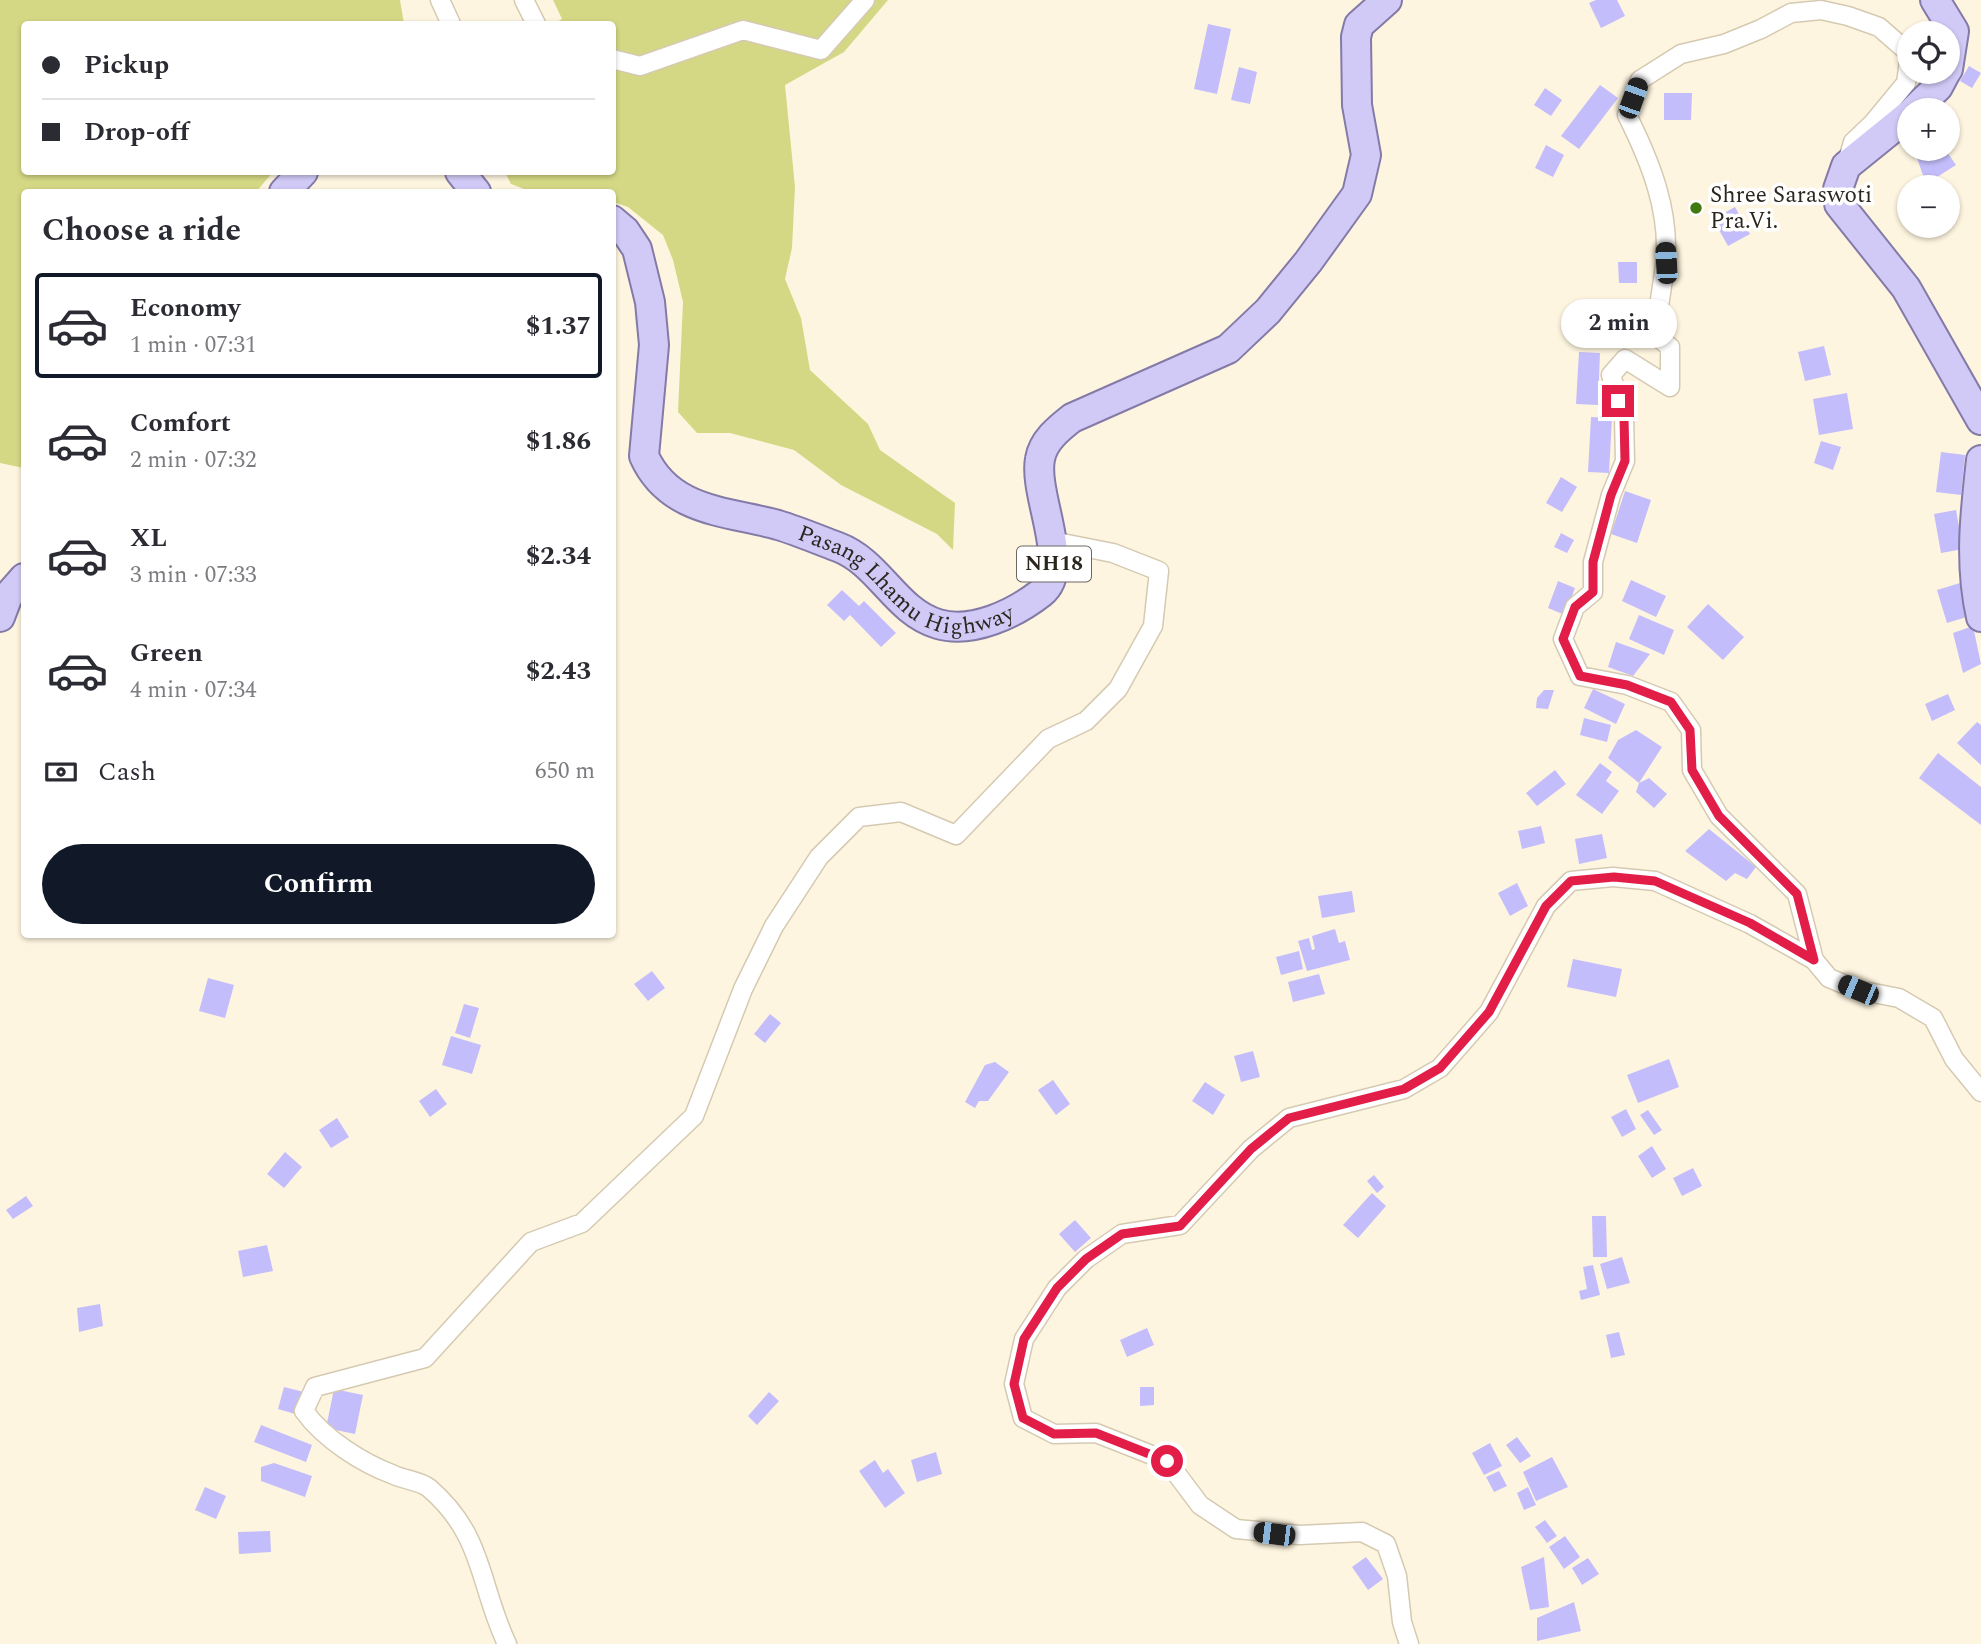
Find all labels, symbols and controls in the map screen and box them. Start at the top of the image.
map controls [1897,21,1960,238]
button: locate [1897,21,1960,84]
text: Pickup [84,45,169,85]
car [1616,75,1651,121]
button: + [1897,98,1960,161]
text: Drop-off [84,112,189,152]
button: − [1897,175,1960,238]
place label: Shree Saraswoti Pra.Vi. [1710,178,1872,239]
marker: Shree Saraswoti Pra.Vi. [1688,200,1704,216]
text: Choose a ride [42,206,241,255]
car [1655,241,1678,285]
text: Economy [130,288,240,328]
icon: car [46,294,109,357]
callout: 2 min [1560,300,1676,348]
text: $1.37 [526,306,591,346]
text: 2 min [1588,306,1650,341]
text: 1 min · 07:31 [130,328,257,363]
route end [1602,385,1634,417]
text: Comfort [130,403,231,443]
icon: car [46,409,109,472]
text: $1.86 [526,421,591,461]
text: 2 min · 07:32 [130,443,257,478]
street label: Pasang Lhamu Highway [793,516,1021,644]
text: XL [130,518,167,558]
icon: car [46,524,109,587]
text: $2.34 [526,536,591,576]
road number: NH18 [1017,546,1091,582]
text: 3 min · 07:33 [130,558,257,593]
text: Green [130,633,203,673]
icon: car [46,639,109,702]
text: $2.43 [526,651,591,691]
text: 4 min · 07:34 [130,673,257,708]
text: Cash [98,752,156,792]
icon: cash [42,753,80,791]
text: 650 m [535,754,595,789]
button: Confirm [42,844,595,924]
car [1835,972,1882,1008]
route start [1151,1445,1183,1477]
car [1252,1521,1297,1547]

